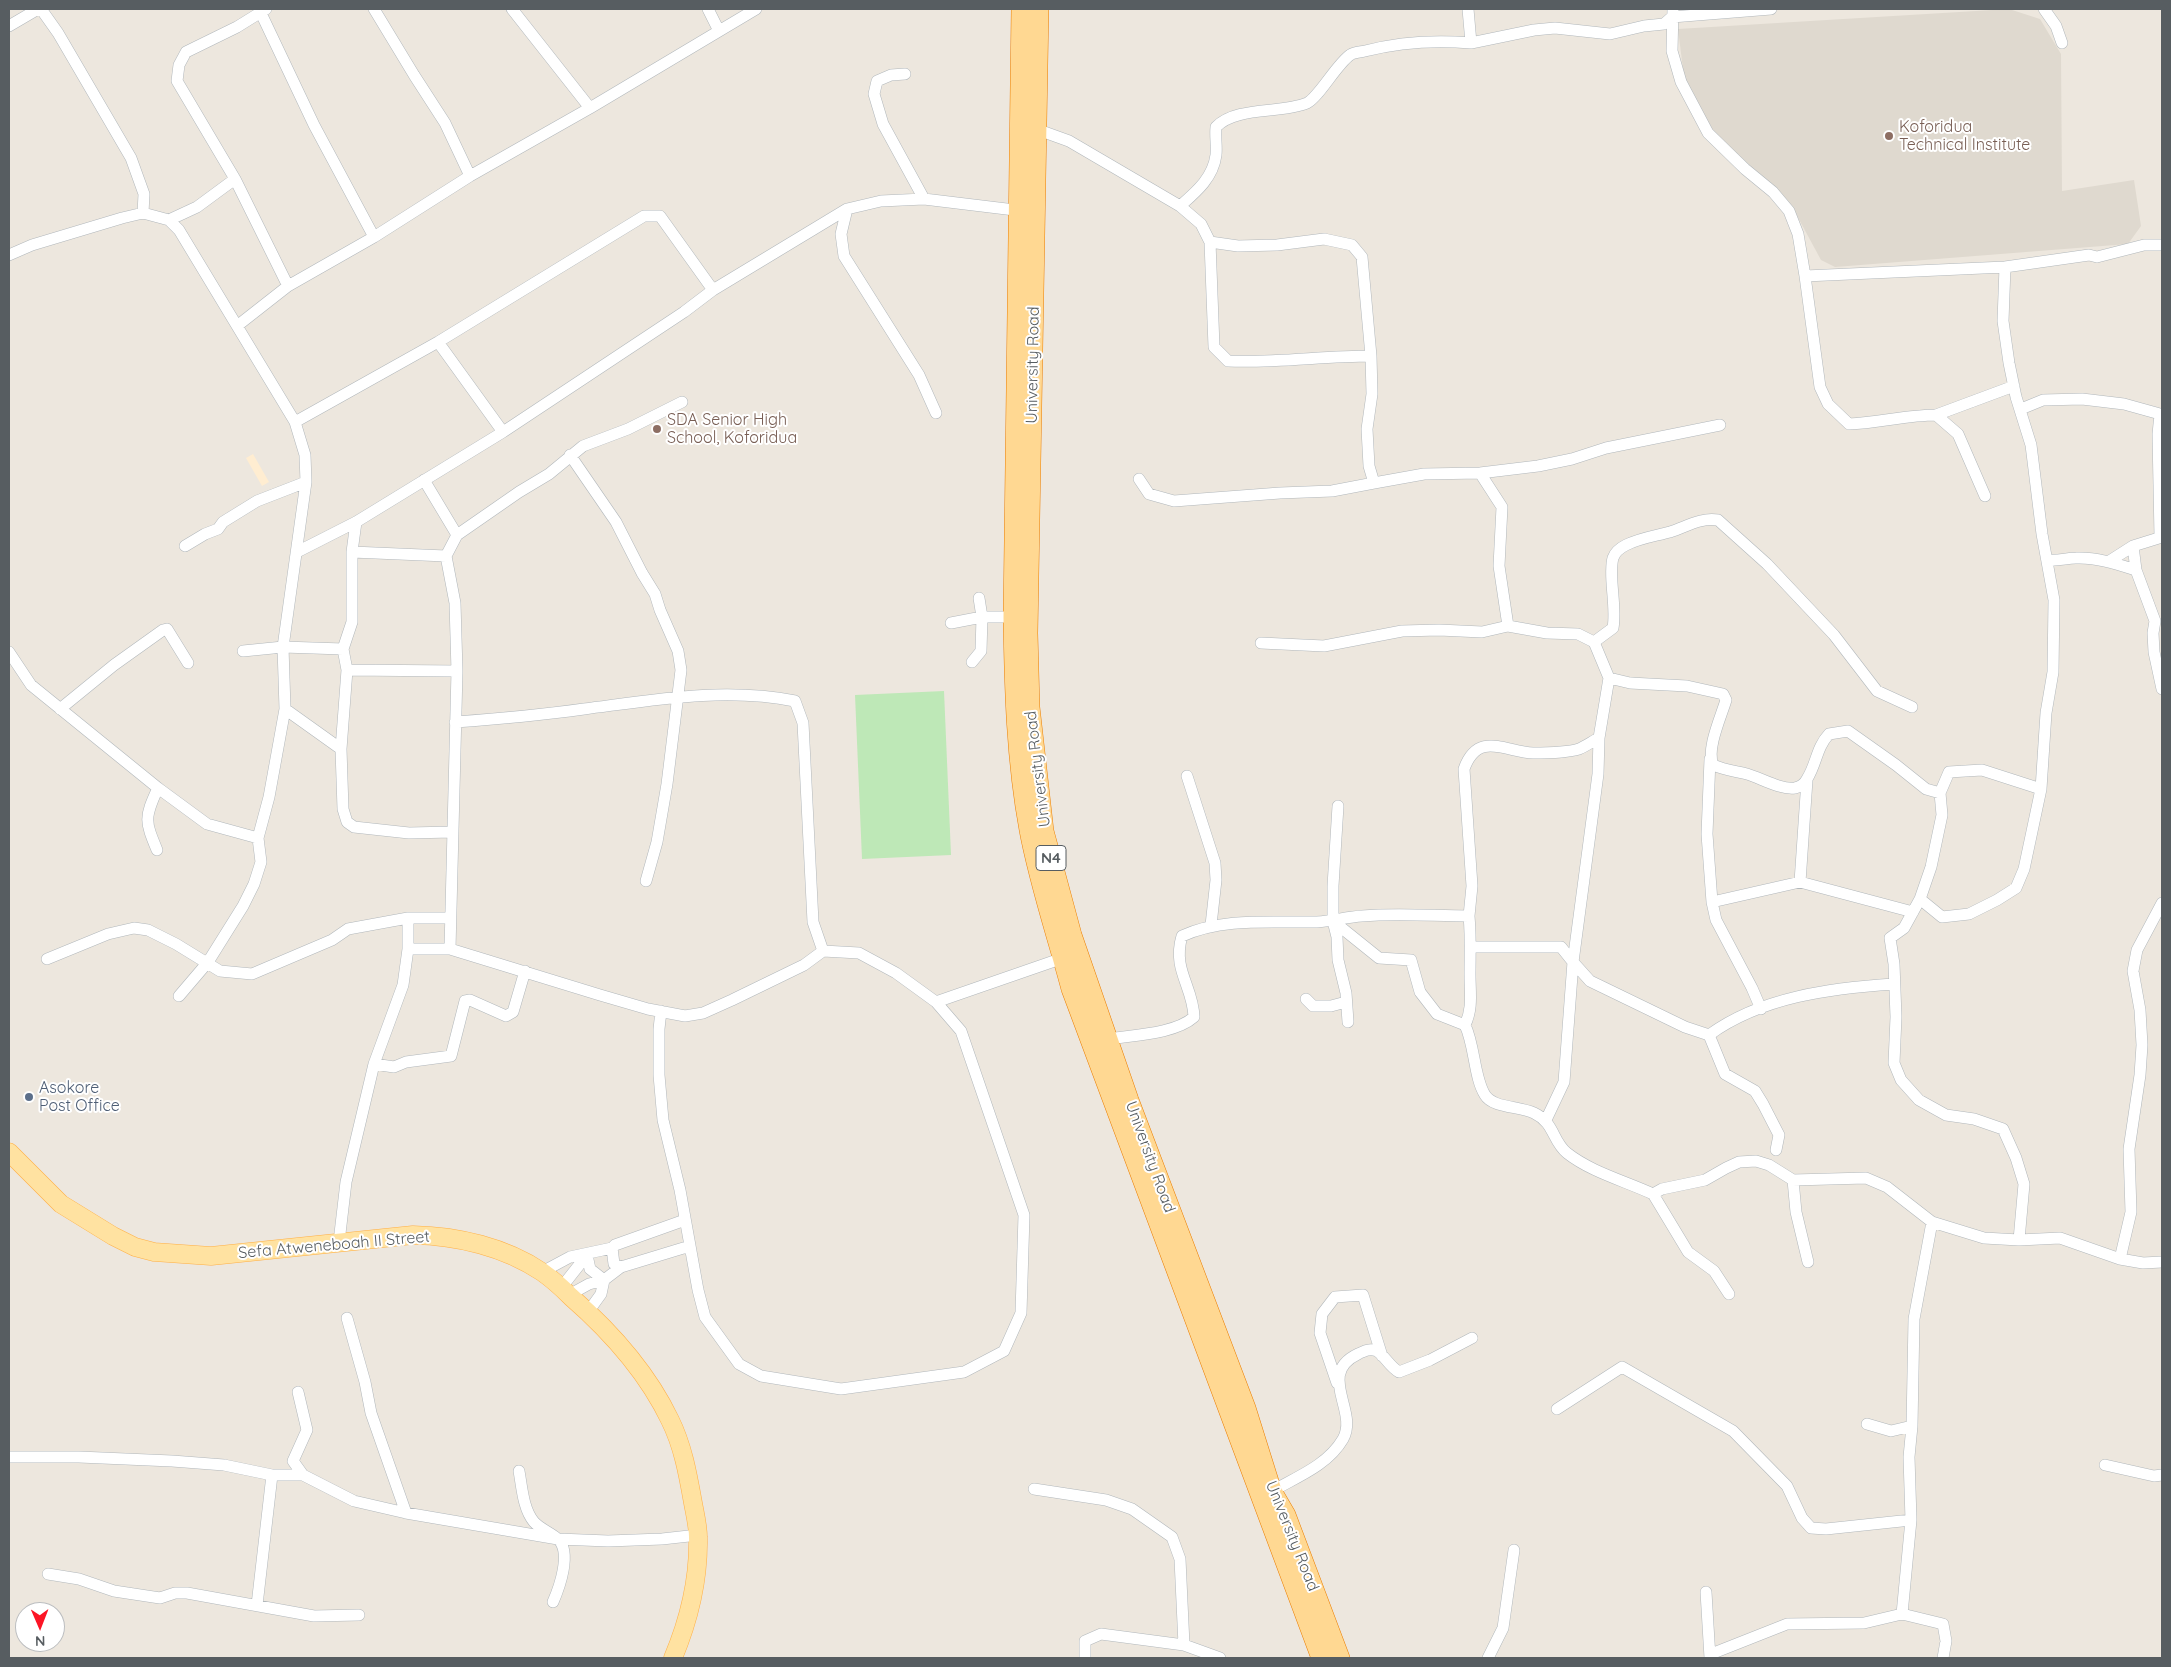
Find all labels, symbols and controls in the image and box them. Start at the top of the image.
place label: Koforidua Technical Institute [1899,117,2030,155]
marker: Koforidua Technical Institute [1883,130,1895,142]
street label: University Road [1022,306,1044,424]
place label: SDA Senior High School, Koforidua [667,410,797,448]
marker: SDA Senior High School, Koforidua [651,423,663,435]
street label: University Road [1021,710,1055,828]
road number: N4 [1036,846,1066,870]
place label: Asokore Post Office [39,1078,120,1116]
marker: Asokore Post Office [23,1091,35,1103]
street label: University Road [1121,1099,1179,1215]
street label: Sefa Atweneboah II Street [237,1227,431,1263]
street label: University Road [1261,1478,1323,1594]
north arrow [15,1602,65,1652]
text: N [35,1632,46,1650]

